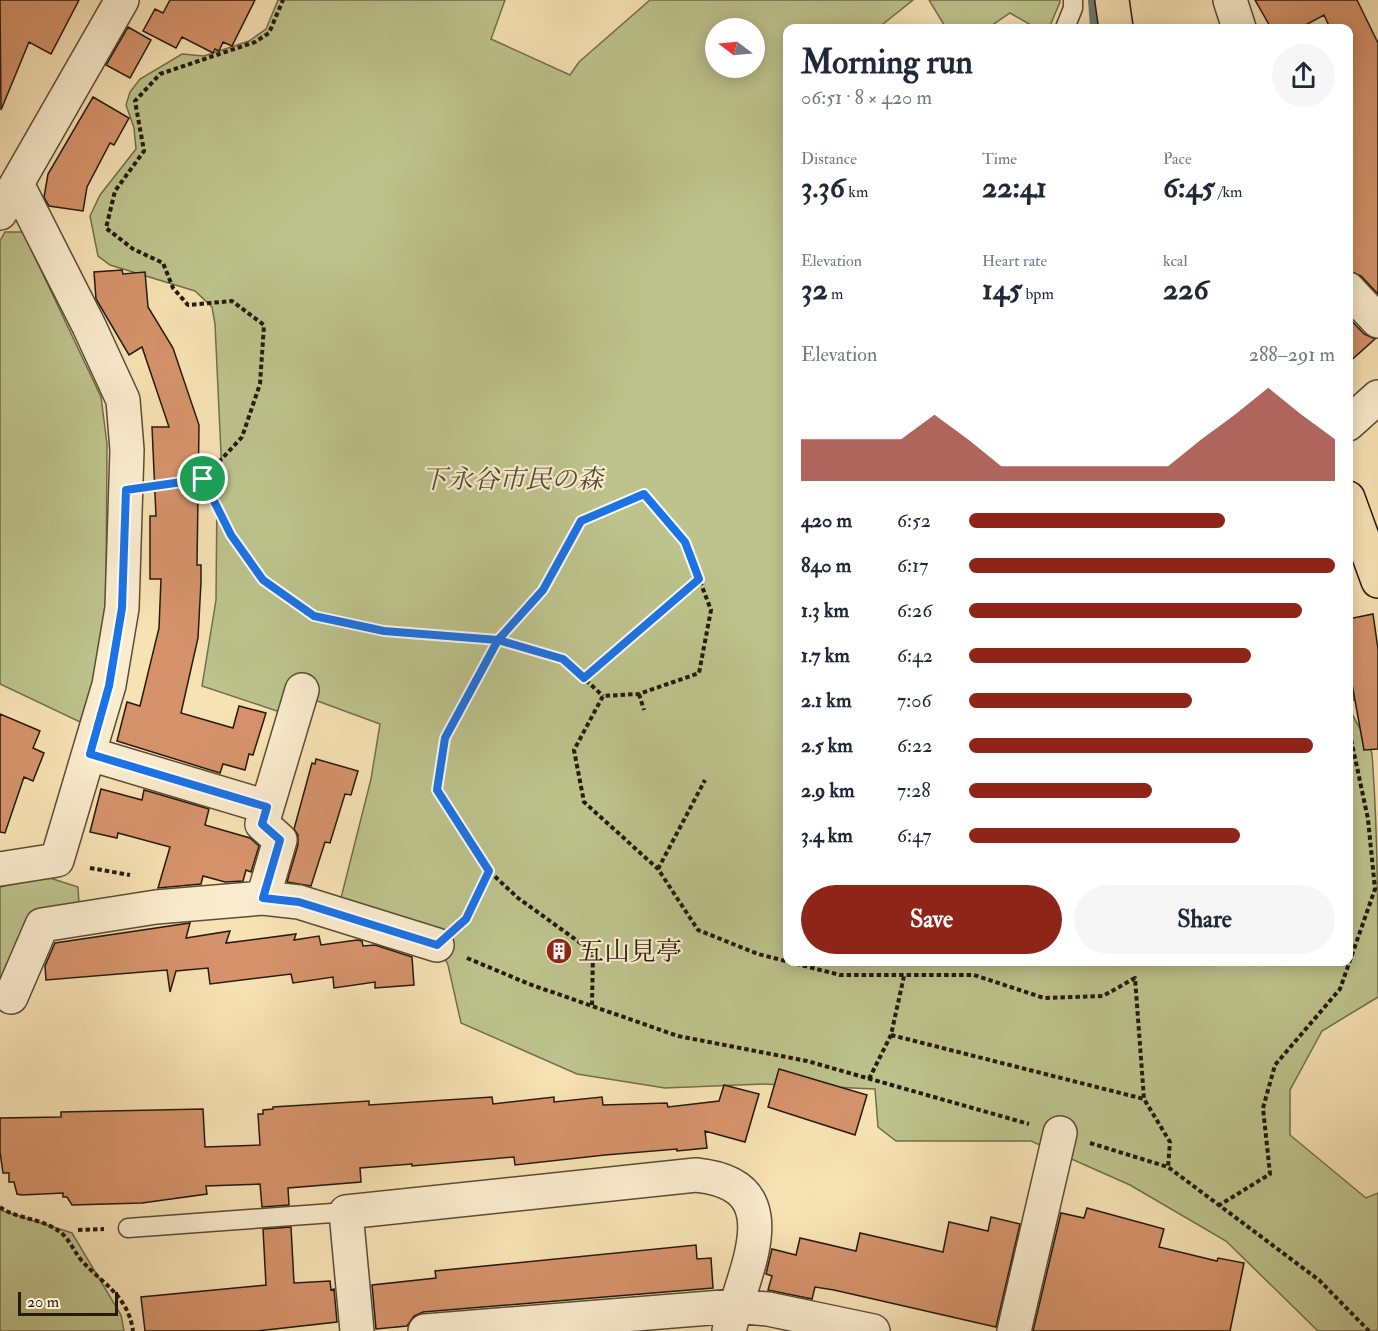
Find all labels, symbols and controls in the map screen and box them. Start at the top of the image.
north arrow [705,18,765,78]
map controls [705,18,765,78]
text: Morning run [801,42,973,83]
button: share [1272,44,1335,107]
text: 06:51 · 8 × 420 m [801,85,932,110]
text: Distance [801,149,857,169]
text: Time [982,149,1017,169]
text: Pace [1163,149,1192,169]
text: 3.36 [801,169,845,206]
text: 22:41 [982,169,1047,206]
text: 6:45 [1163,169,1215,206]
text: km [845,182,868,202]
text: /km [1215,182,1242,202]
text: Elevation [801,251,862,271]
text: Heart rate [982,251,1047,271]
text: kcal [1163,251,1188,271]
text: 32 [801,271,828,308]
text: 145 [982,271,1022,308]
text: 226 [1163,271,1209,308]
text: m [828,284,844,304]
text: bpm [1022,284,1054,304]
text: Elevation [801,342,877,367]
text: 288–291 m [1249,342,1335,367]
pin [177,453,228,504]
icon: arrive [186,462,219,495]
park label: 下永谷市民の森 [421,464,606,496]
text: 420 m [801,508,852,533]
text: 6:52 [897,508,931,533]
text: 840 m [801,553,851,578]
text: 6:17 [897,553,928,578]
text: 1.3 km [801,598,849,623]
text: 6:26 [897,598,932,623]
text: 1.7 km [801,643,850,668]
text: 6:42 [897,643,933,668]
text: 2.1 km [801,688,851,713]
text: 7:06 [897,688,931,713]
text: 2.5 km [801,733,853,758]
text: 6:22 [897,733,932,758]
text: 2.9 km [801,778,855,803]
text: 7:28 [897,778,931,803]
text: 3.4 km [801,823,853,848]
text: 6:47 [897,823,932,848]
button: Save [801,885,1062,954]
button: Share [1074,885,1335,954]
building icon: 五山見亭 [544,936,574,966]
place label: 五山見亭 [578,936,682,968]
scale bar [18,1289,118,1316]
text: 20 m [27,1292,59,1312]

